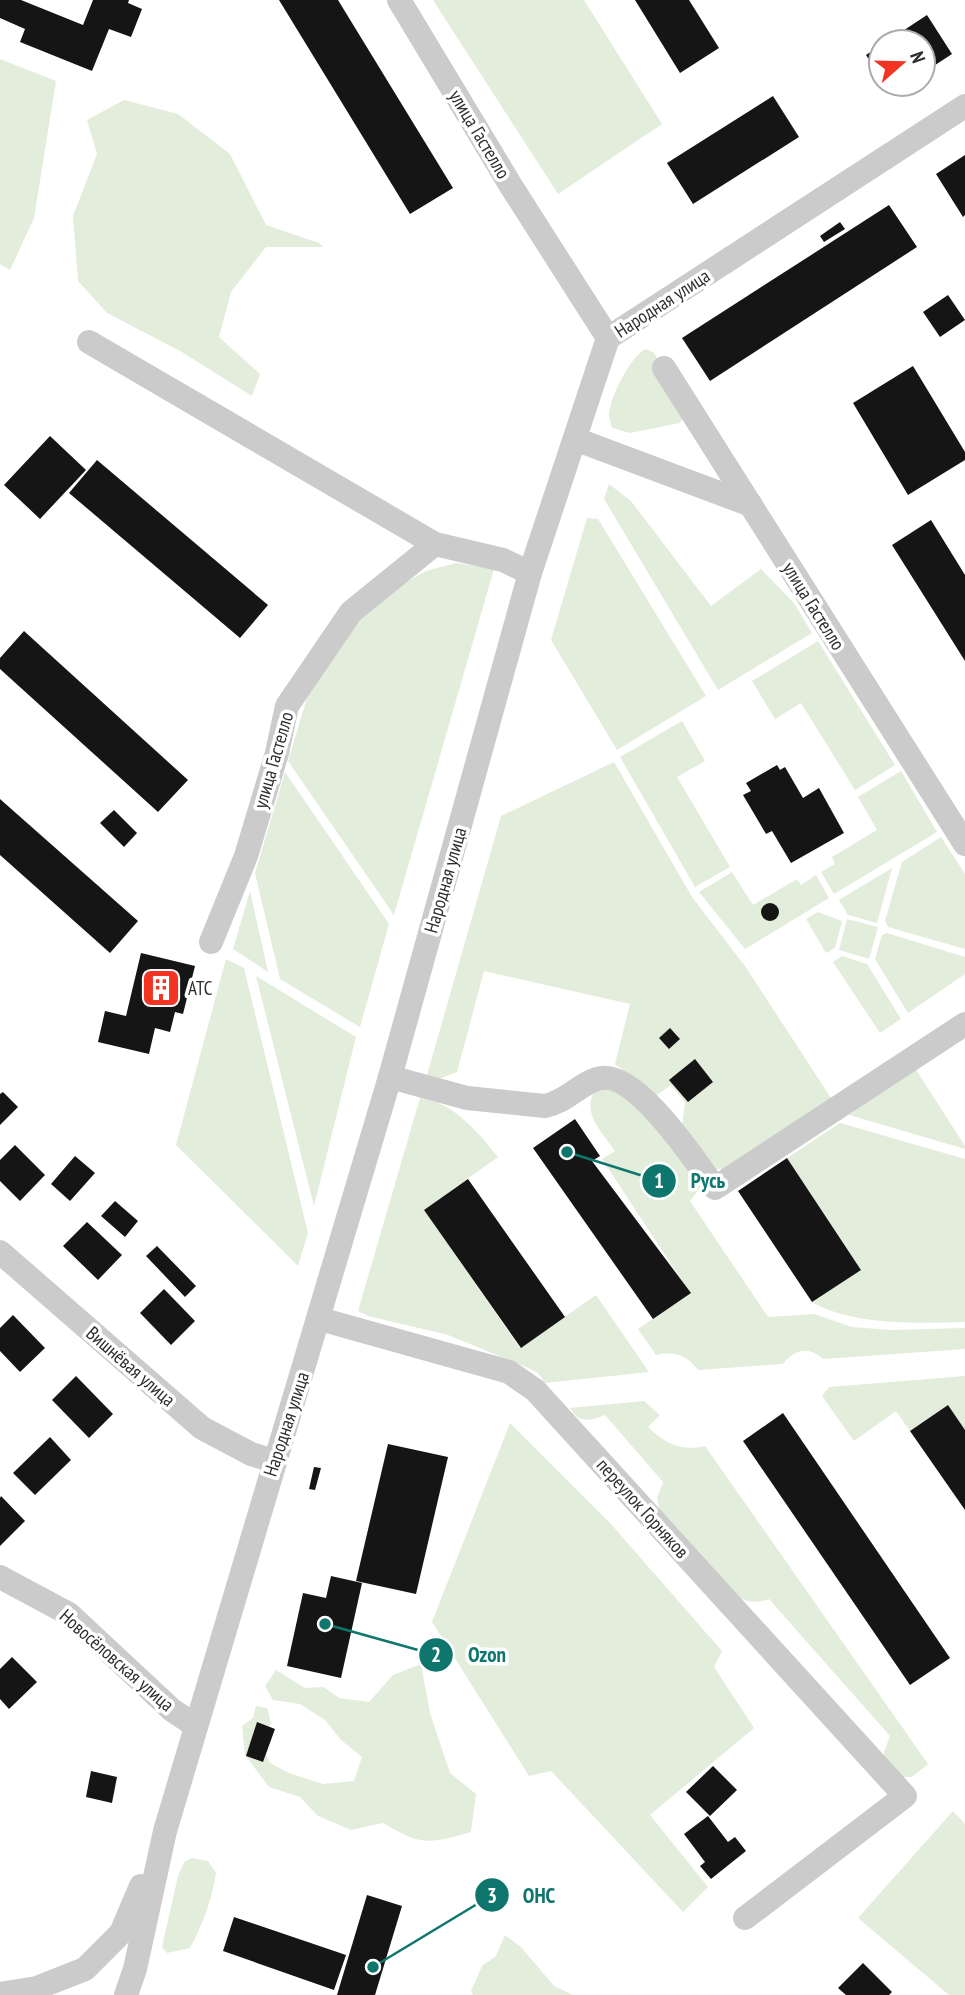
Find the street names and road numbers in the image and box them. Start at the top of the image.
street label: улица Гастелло [444,85,516,183]
street label: Народная улица [610,263,714,343]
street label: улица Гастелло [778,558,850,654]
street label: улица Гастелло [248,709,298,811]
street label: Народная улица [418,824,472,936]
street label: Вишнёвая улица [82,1321,180,1411]
street label: Народная улица [258,1369,314,1479]
street label: переулок Горняков [592,1453,694,1563]
street label: Новосёловская улица [55,1604,179,1716]

